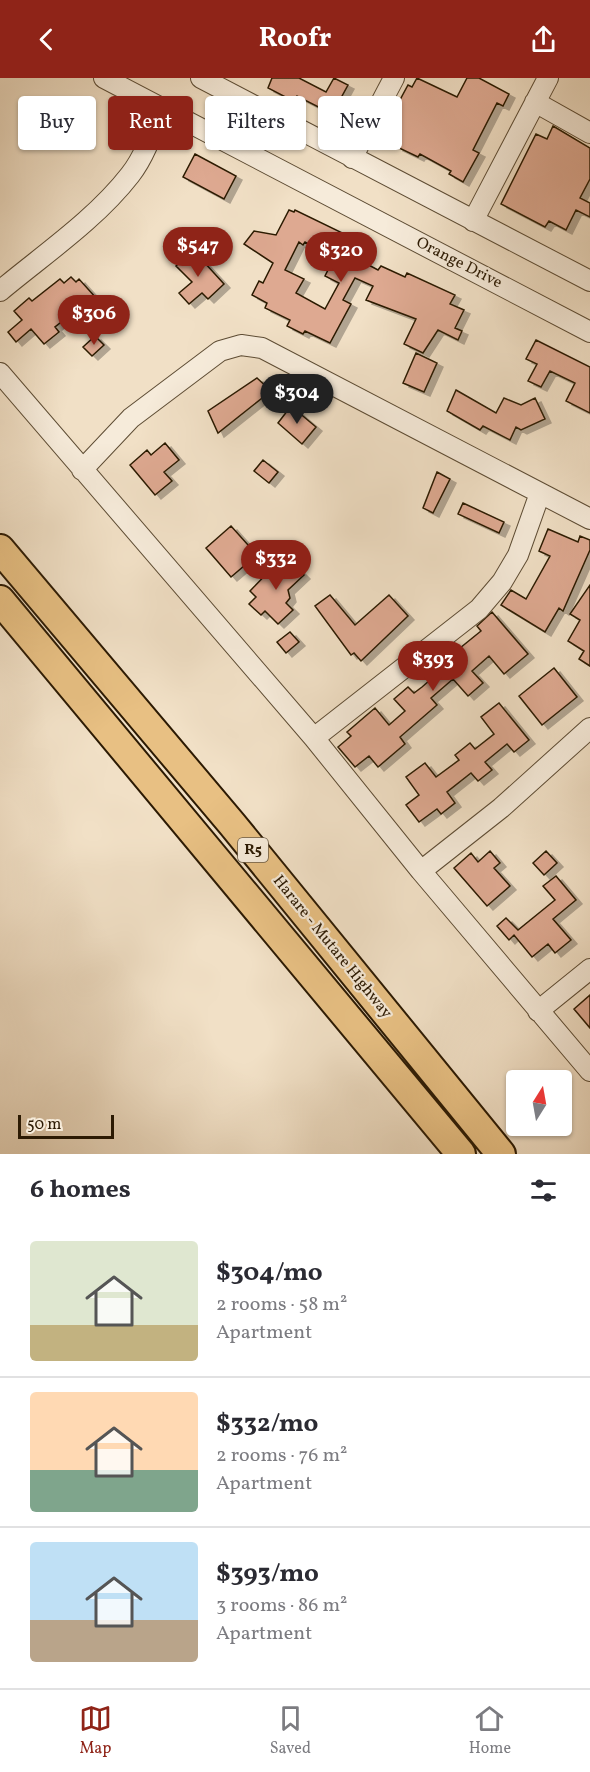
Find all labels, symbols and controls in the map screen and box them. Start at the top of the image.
text: Roofr [259,20,331,58]
icon: back [30,23,63,56]
icon: share [527,23,560,56]
chip: Buy [18,96,96,150]
chip: Rent [108,96,193,150]
chip: Filters [205,96,306,150]
chip: New [318,96,402,150]
pin: $547 [162,227,234,278]
text: $547 [177,232,219,260]
pin: $320 [305,232,377,283]
street label: Orange Drive [412,232,506,294]
text: $320 [319,237,363,265]
pin: $306 [58,295,130,346]
text: $306 [72,300,116,328]
pin: $304 [261,374,333,425]
text: $304 [274,379,320,407]
pin: $332 [240,540,312,591]
text: $332 [255,545,297,573]
pin: $393 [397,641,469,692]
text: $393 [412,646,454,674]
road number: R5 [238,838,268,862]
street label: Harare - Mutare Highway [267,871,397,1024]
north arrow [506,1070,572,1136]
map controls [506,1070,572,1136]
scale bar [18,1112,114,1140]
text: 50 m [27,1114,61,1136]
text: 6 homes [30,1172,131,1208]
icon: filters [527,1174,560,1207]
text: $304/mo [216,1255,323,1291]
icon: home [78,1265,150,1337]
text: 2 rooms · 58 m² [216,1291,347,1319]
text: Apartment [216,1319,312,1347]
text: $332/mo [216,1406,318,1442]
icon: home [78,1416,150,1488]
text: 2 rooms · 76 m² [216,1442,348,1470]
text: Apartment [216,1470,312,1498]
text: $393/mo [216,1556,319,1592]
icon: home [78,1566,150,1638]
text: 3 rooms · 86 m² [216,1592,347,1620]
text: Apartment [216,1620,312,1648]
tab: Map [79,1702,112,1760]
tab: Saved [270,1702,311,1760]
tab: Home [469,1702,511,1760]

